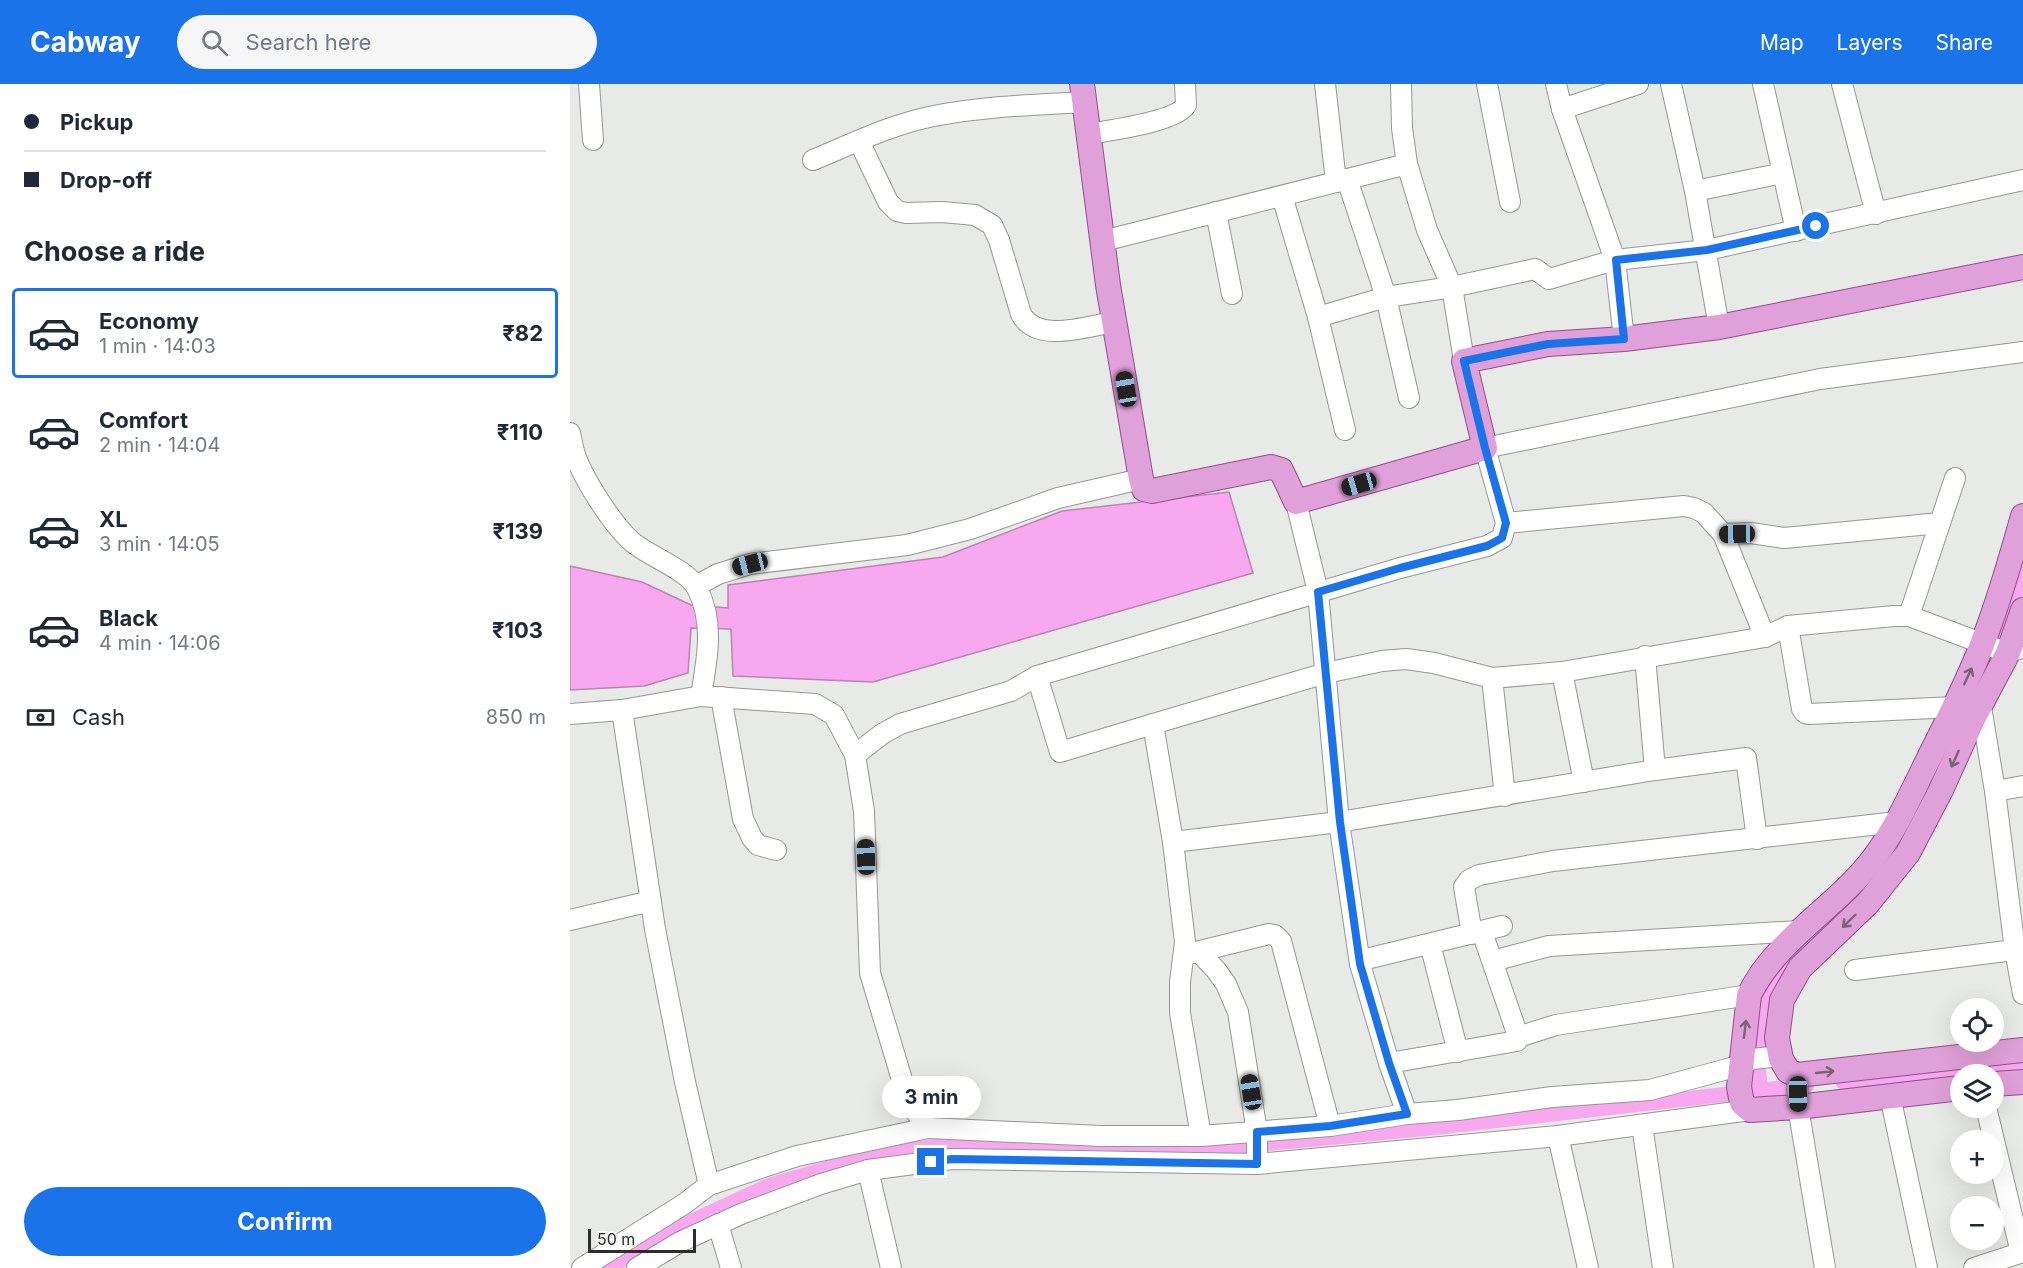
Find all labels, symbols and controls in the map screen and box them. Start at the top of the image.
search box [177,15,597,69]
text: Cabway [30,25,141,59]
icon: search [198,26,231,59]
text: Search here [246,29,371,55]
text: Map [1760,30,1804,55]
text: Layers [1837,30,1903,55]
text: Share [1936,30,1993,55]
text: Pickup [60,109,134,135]
text: Drop-off [60,167,152,193]
route start [1802,212,1829,239]
text: Choose a ride [24,235,205,268]
icon: car [27,306,81,360]
text: Economy [99,308,199,334]
text: ₹82 [502,320,543,346]
text: 1 min · 14:03 [99,334,216,358]
car [1114,370,1138,408]
icon: car [27,405,81,459]
text: Comfort [99,407,188,433]
text: ₹110 [497,419,543,445]
text: 2 min · 14:04 [99,433,220,457]
car [1339,470,1379,498]
icon: car [27,504,81,558]
text: XL [99,506,128,532]
text: ₹139 [492,518,543,544]
car [1719,525,1755,543]
text: 3 min · 14:05 [99,532,220,556]
car [730,551,770,577]
icon: car [27,603,81,657]
text: Black [99,605,158,631]
text: ₹103 [492,617,543,643]
text: 4 min · 14:06 [99,631,221,655]
one-way arrow [1962,668,1974,686]
icon: cash [24,701,57,734]
text: Cash [72,704,125,730]
text: 850 m [486,705,546,729]
one-way arrow [1949,750,1960,768]
car [856,839,876,875]
one-way arrow [1842,913,1857,928]
map controls [1950,998,2004,1250]
button: locate [1950,998,2004,1052]
one-way arrow [1740,1020,1751,1040]
button: layers [1950,1064,2004,1118]
one-way arrow [1815,1066,1834,1077]
car [1239,1073,1263,1111]
callout: 3 min [882,1075,980,1117]
car [1789,1076,1807,1112]
text: 3 min [905,1085,958,1109]
button: + [1950,1130,2004,1184]
route end [917,1148,944,1175]
button: Confirm [24,1187,546,1256]
button: − [1950,1196,2004,1250]
scale bar [588,1226,696,1254]
text: 50 m [597,1229,635,1249]

